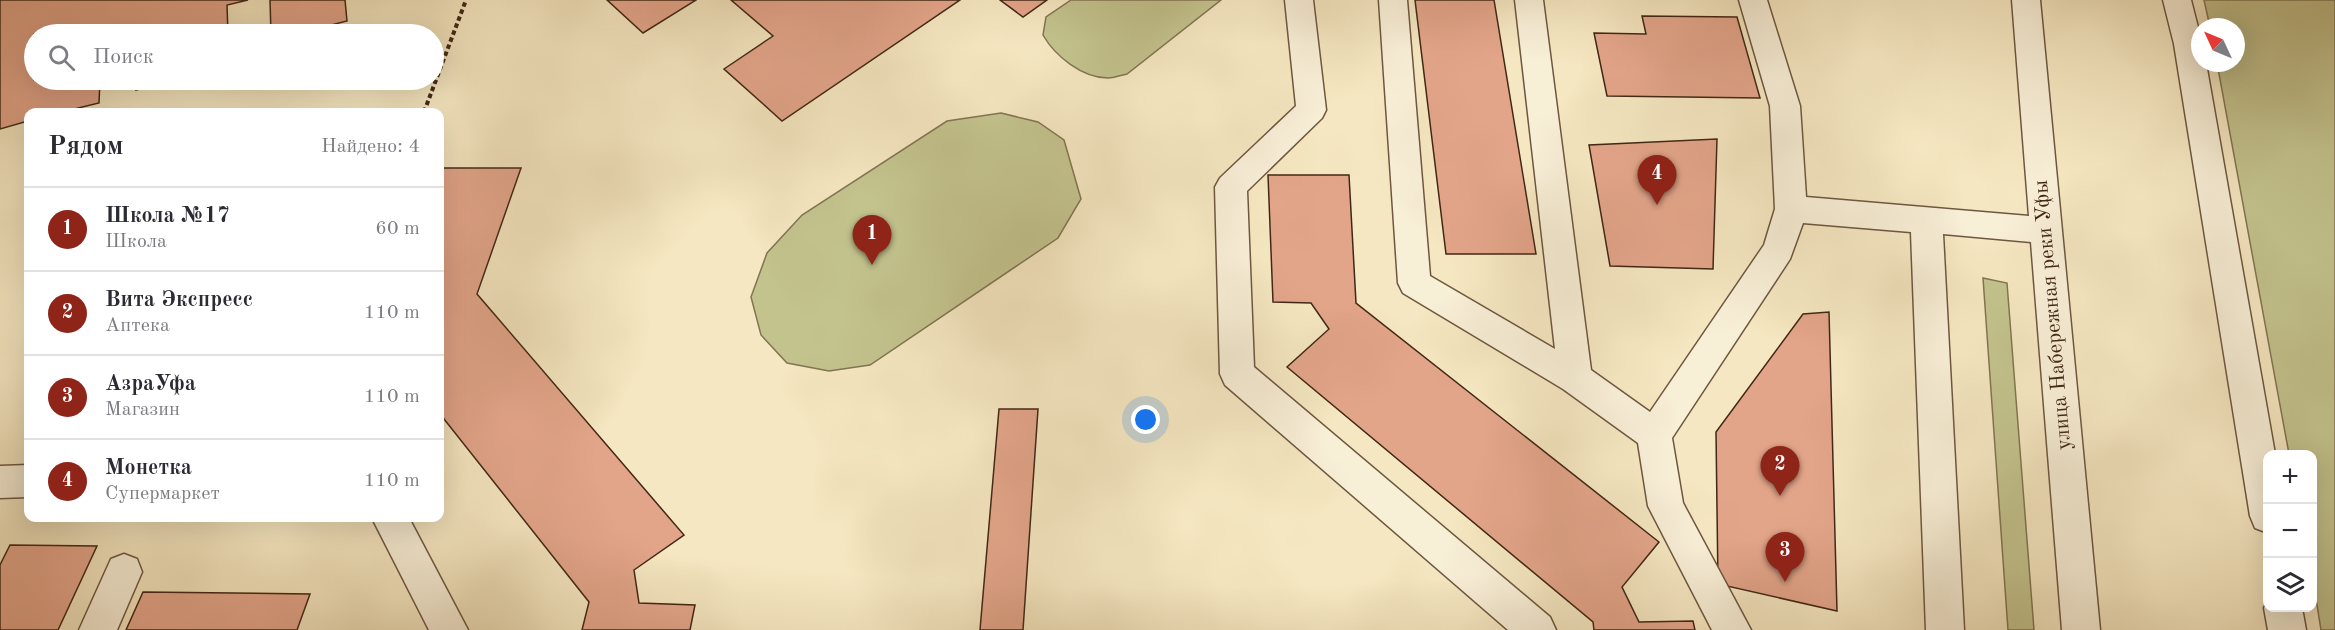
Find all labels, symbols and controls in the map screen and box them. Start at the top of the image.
north arrow [2191,18,2245,72]
search box [24,24,444,90]
icon: search [45,41,78,74]
text: Поиск [93,46,154,68]
text: Рядом [48,134,123,160]
text: Найдено: 4 [321,137,420,157]
pin: 4 [1638,156,1676,205]
street label: улица Набережная реки Уфы [2031,179,2075,451]
text: Школа №17 [105,205,230,227]
pin: 1 [852,216,892,265]
text: 1 [62,219,73,239]
text: 60 m [375,219,420,239]
text: Школа [105,232,167,252]
text: Вита Экспресс [105,289,253,311]
text: 2 [62,303,73,323]
text: 110 m [364,303,420,323]
text: Аптека [105,316,170,336]
text: АзраУфа [105,373,196,395]
text: 3 [62,387,73,407]
text: 110 m [364,387,420,407]
text: Магазин [105,400,180,420]
your location [1131,405,1160,434]
pin: 2 [1760,446,1800,496]
map controls [2263,450,2317,612]
button: + [2263,450,2317,504]
text: Монетка [105,457,192,479]
text: 4 [62,471,73,491]
text: 110 m [364,471,420,491]
text: Супермаркет [105,484,220,504]
button: − [2263,504,2317,558]
pin: 3 [1766,532,1804,582]
button: layers [2263,558,2317,612]

